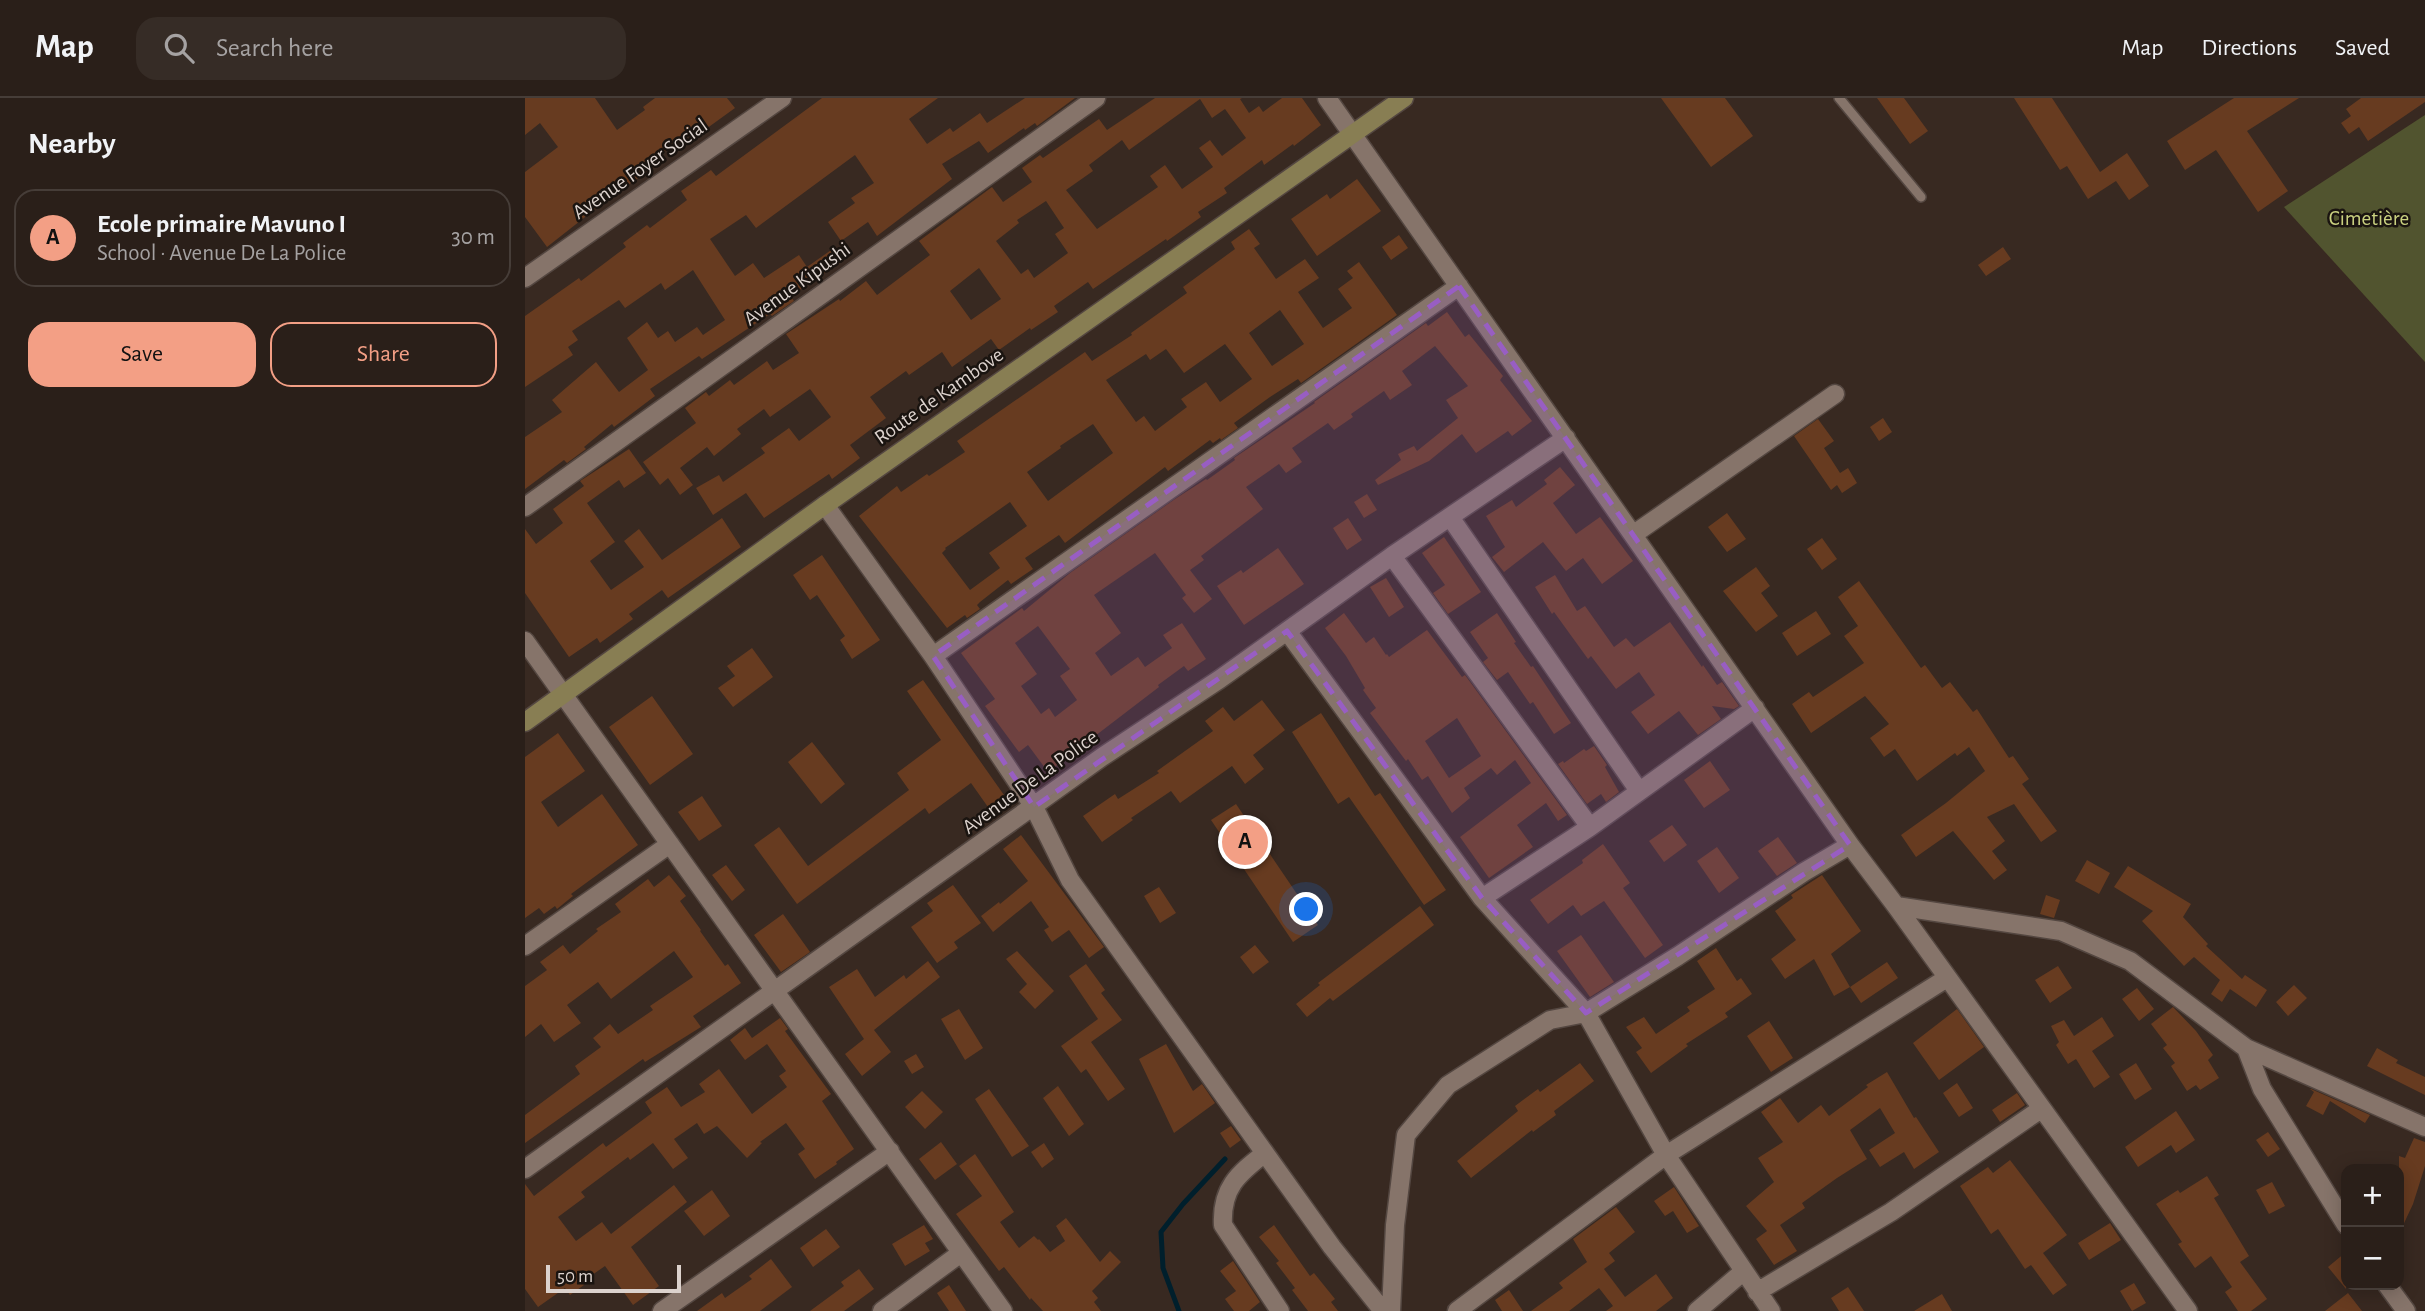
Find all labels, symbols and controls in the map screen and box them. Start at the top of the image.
search box [136,17,626,80]
icon: search [160,29,198,67]
text: Map [35,31,94,64]
text: Search here [216,35,334,61]
text: Map [2121,36,2163,60]
text: Directions [2201,36,2297,60]
text: Saved [2335,36,2390,60]
street label: Avenue Foyer Social [569,115,711,223]
text: Nearby [28,129,116,159]
park label: Cimetière [2329,208,2409,229]
text: Ecole primaire Mavuno I [97,211,346,237]
text: A [46,226,60,249]
text: 30 m [451,226,495,249]
street label: Avenue Kipushi [740,238,854,330]
text: School · Avenue De La Police [97,242,346,265]
button: Save [28,322,256,387]
button: Share [270,322,497,387]
street label: Route de Kambove [871,344,1007,448]
street label: Avenue De La Police [958,726,1102,838]
pin: A [1222,816,1268,868]
your location [1289,892,1323,926]
map controls [2341,1164,2404,1290]
button: + [2341,1164,2404,1227]
button: − [2341,1227,2404,1290]
scale bar [546,1262,681,1294]
text: 50 m [557,1267,593,1286]

